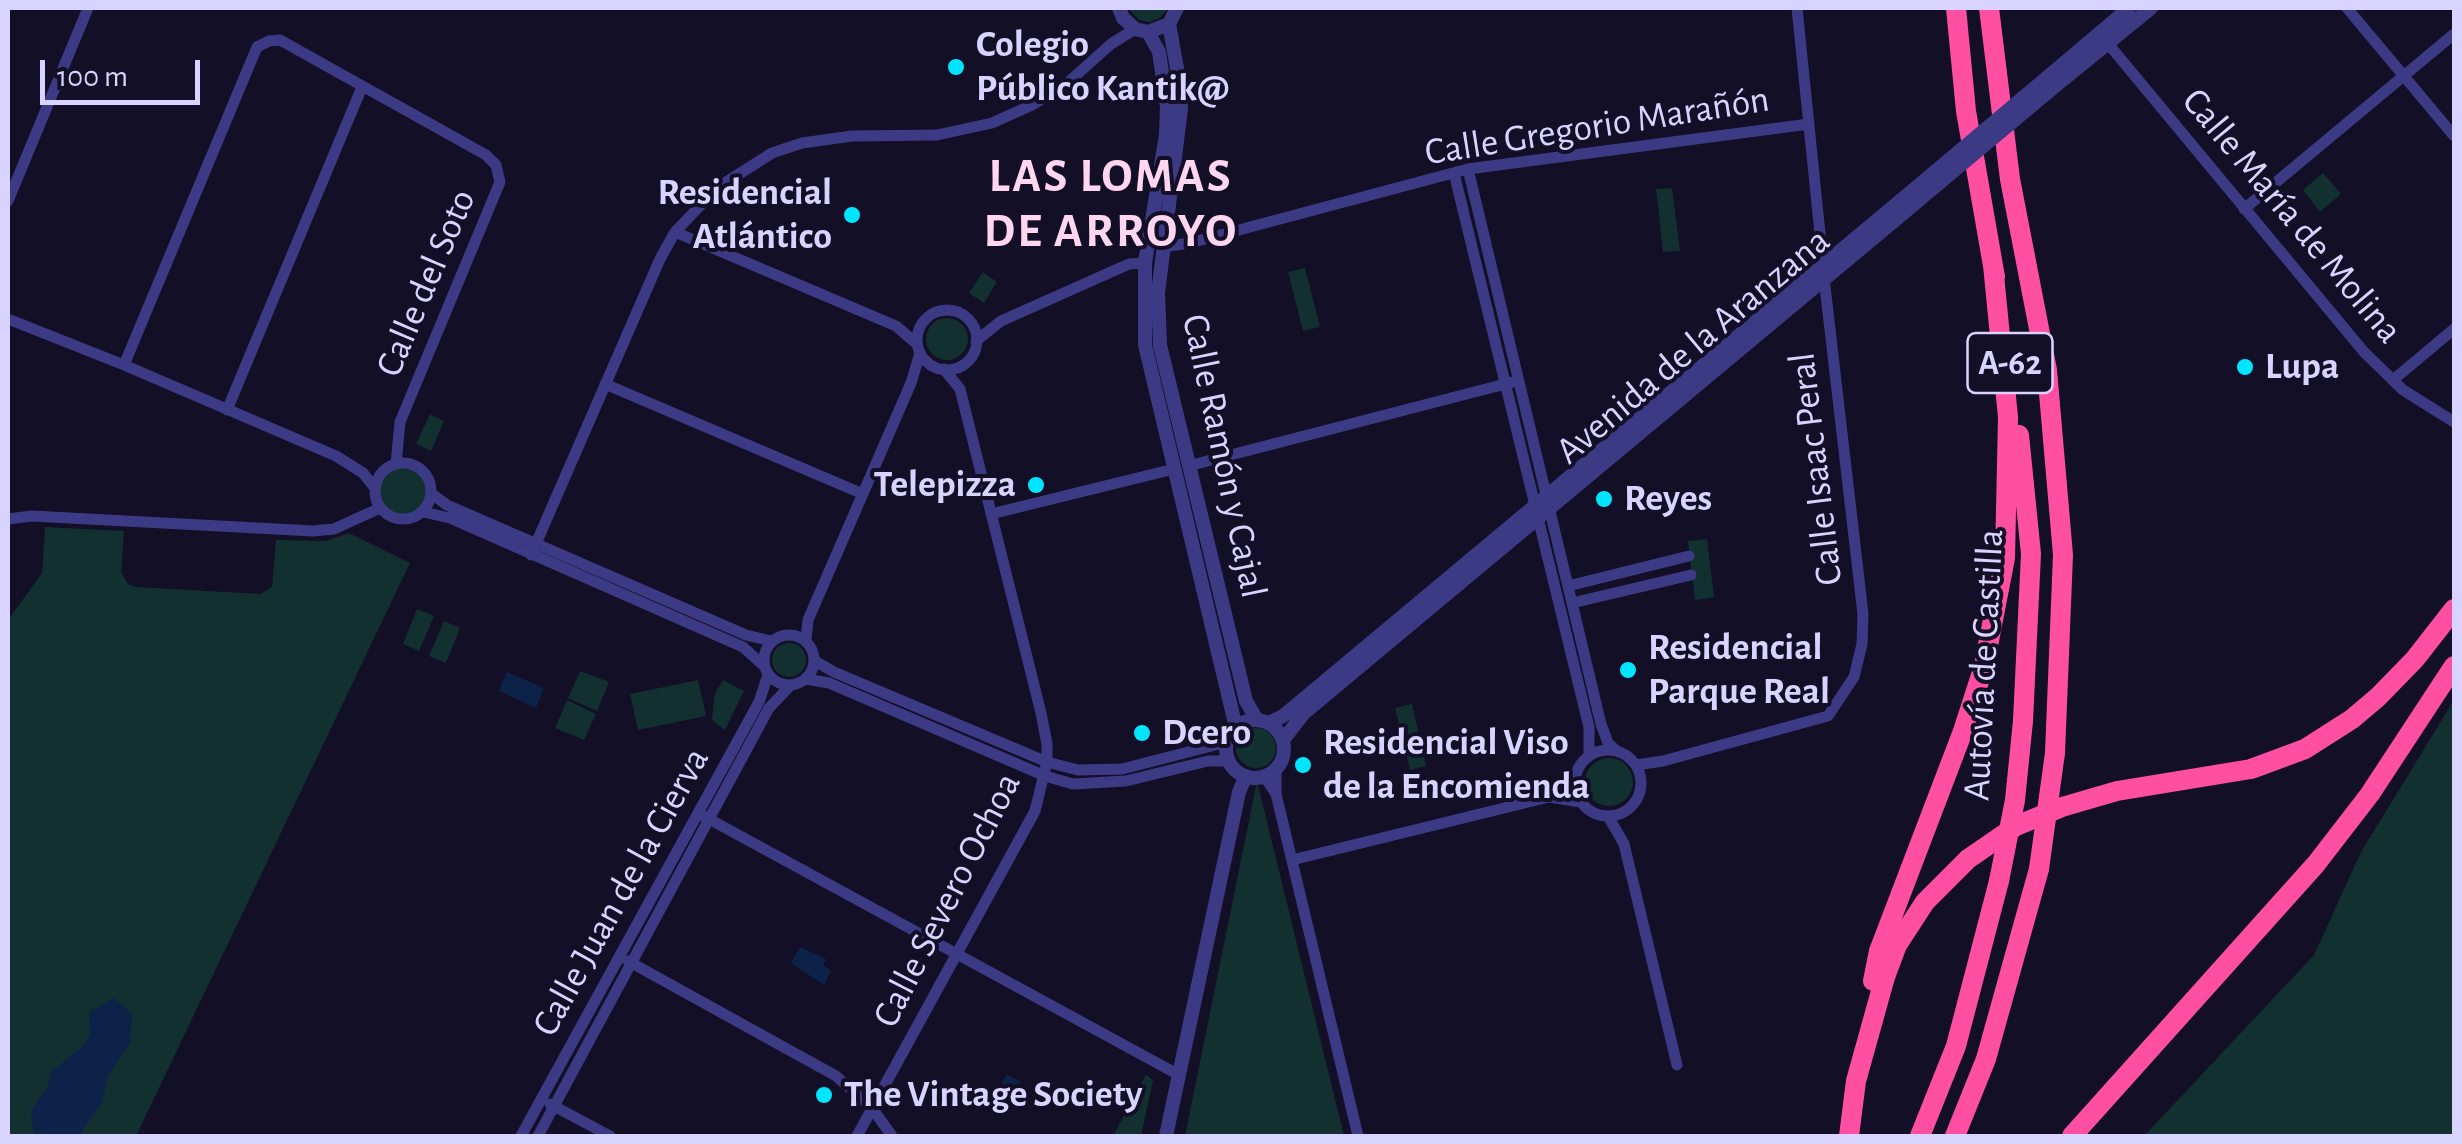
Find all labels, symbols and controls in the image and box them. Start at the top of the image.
place label: Colegio Público Kantik@ [976,22,1229,111]
scale bar [45,40,205,102]
marker: Colegio Público Kantik@ [945,56,967,78]
text: 100 m [57,62,128,92]
street label: Calle Gregorio Marañón [1422,76,1772,176]
street label: Calle María de Molina [2172,79,2412,353]
district label: LAS LOMAS DE ARROYO [983,148,1239,261]
place label: Residencial Atlántico [658,170,832,260]
street label: Calle del Soto [366,183,486,383]
marker: Residencial Atlántico [841,204,863,226]
street label: Avenida de la Aranzana [1547,218,1839,474]
street label: Calle Ramón y Cajal [1172,310,1276,602]
road number: A-62 [1968,333,2052,393]
place label: Lupa [2265,344,2339,390]
street label: Calle Isaac Peral [1779,350,1853,588]
marker: Lupa [2234,356,2256,378]
place label: Telepizza [873,462,1016,508]
marker: Telepizza [1025,474,1047,496]
place label: Reyes [1624,476,1712,522]
marker: Reyes [1593,488,1615,510]
street label: Autovía de Castilla [1954,528,2014,802]
place label: Residencial Parque Real [1648,625,1830,714]
marker: Residencial Parque Real [1617,659,1639,681]
place label: Dcero [1162,710,1251,756]
place label: Residencial Viso de la Encomienda [1323,720,1590,809]
marker: Dcero [1131,722,1153,744]
street label: Calle Juan de la Cierva [523,740,719,1044]
marker: Residencial Viso de la Encomienda [1292,754,1314,776]
street label: Calle Severo Ochoa [863,765,1031,1035]
place label: The Vintage Society [844,1072,1143,1118]
marker: The Vintage Society [813,1084,835,1106]

